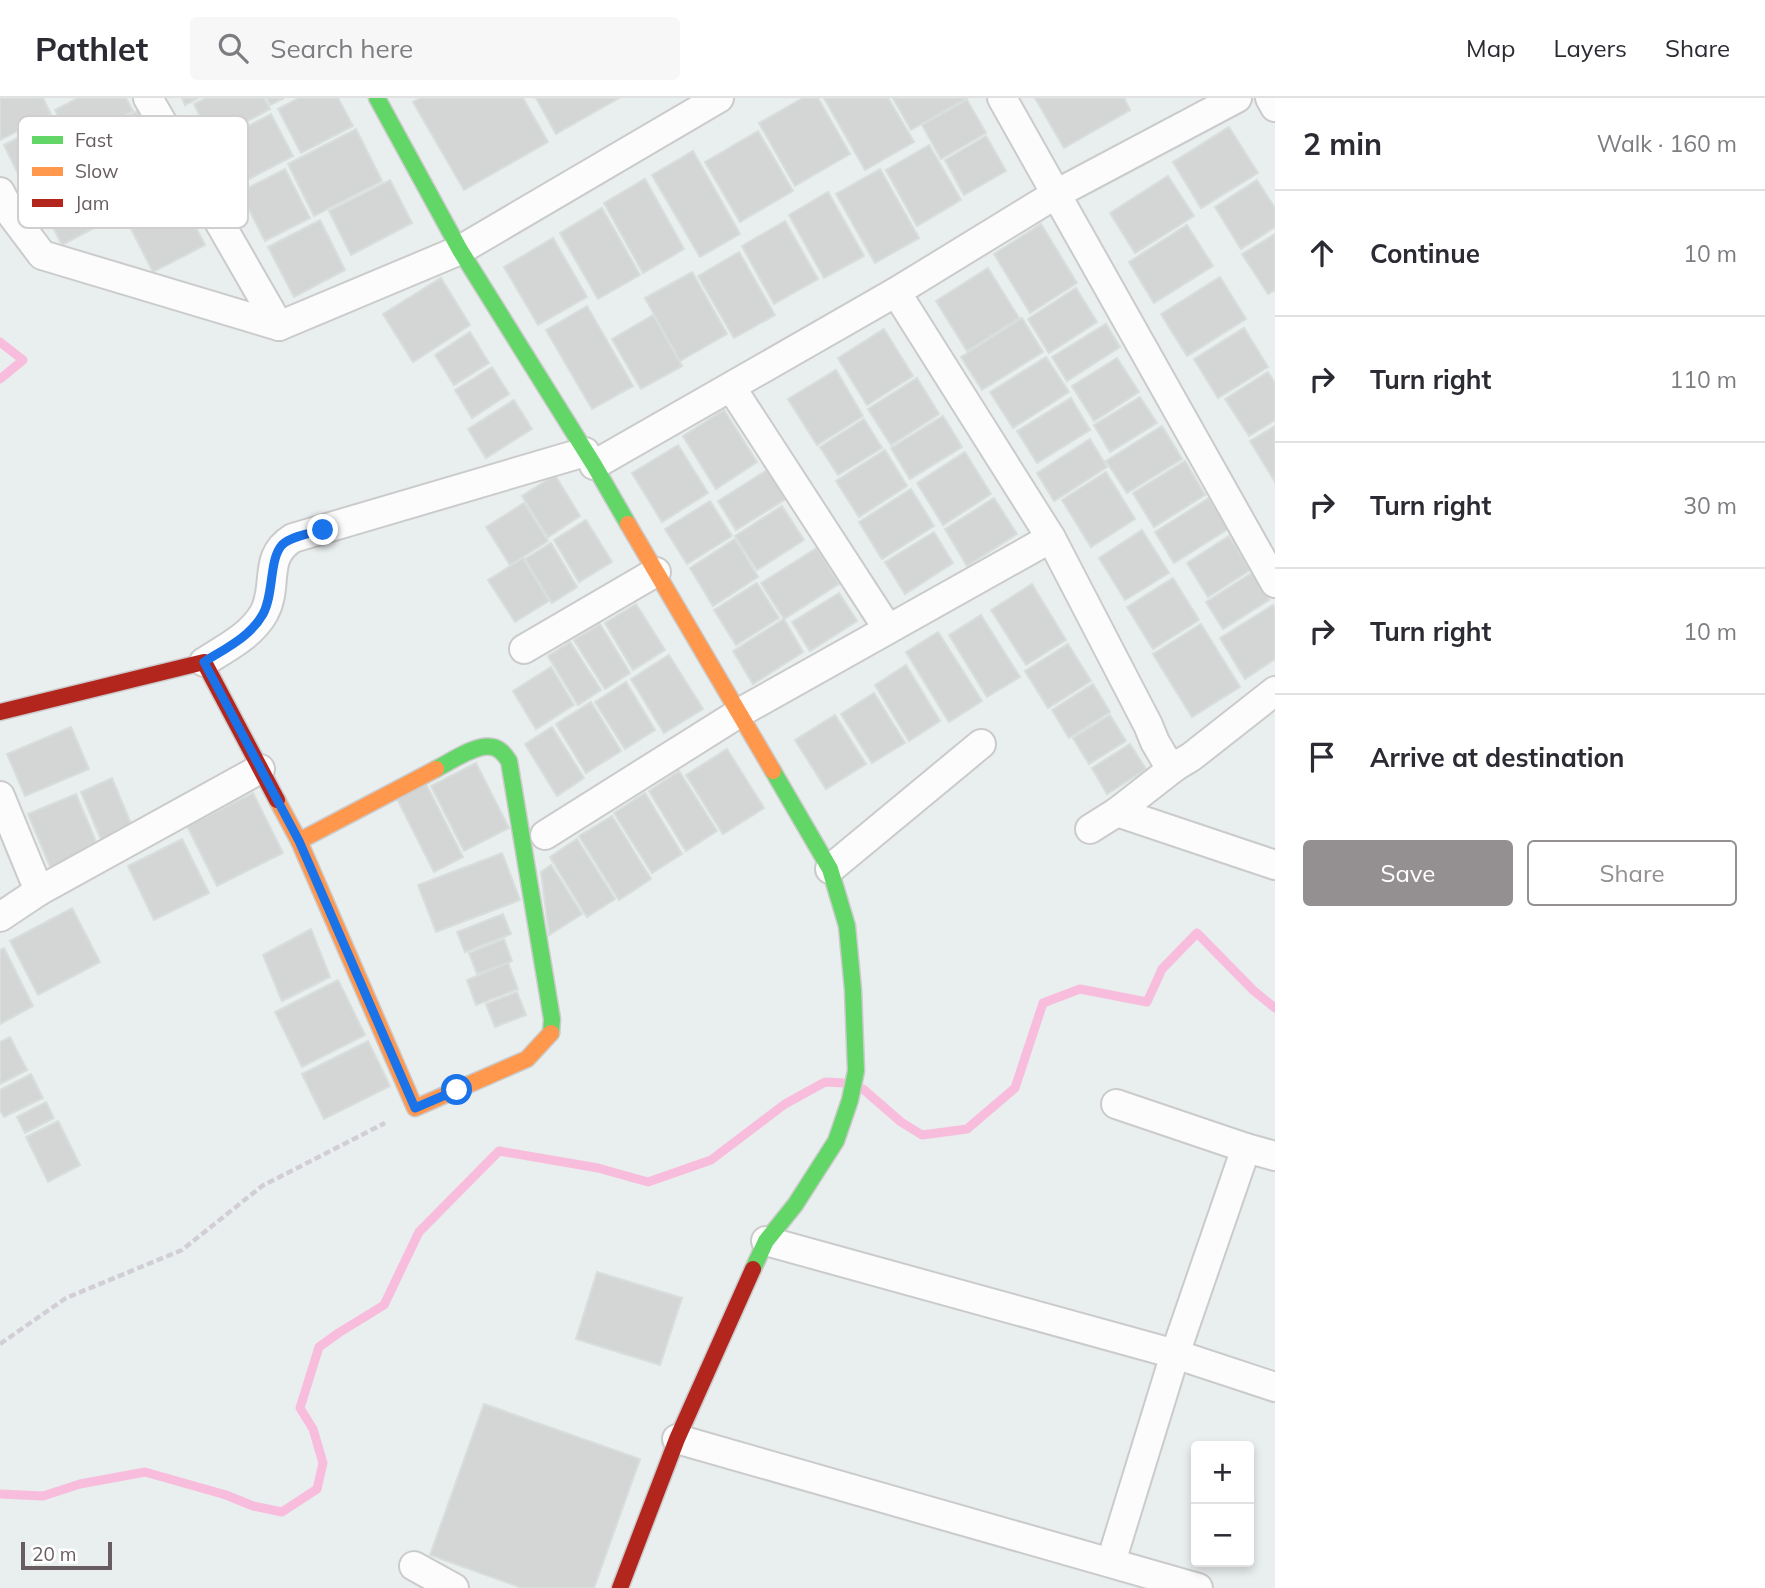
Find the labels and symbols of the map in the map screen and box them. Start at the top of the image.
legend [18,116,248,228]
text: Fast [75,128,113,152]
text: Slow [75,159,119,183]
text: Jam [75,191,109,215]
route end [307,514,338,545]
route start [441,1074,472,1105]
scale bar [21,1539,112,1571]

